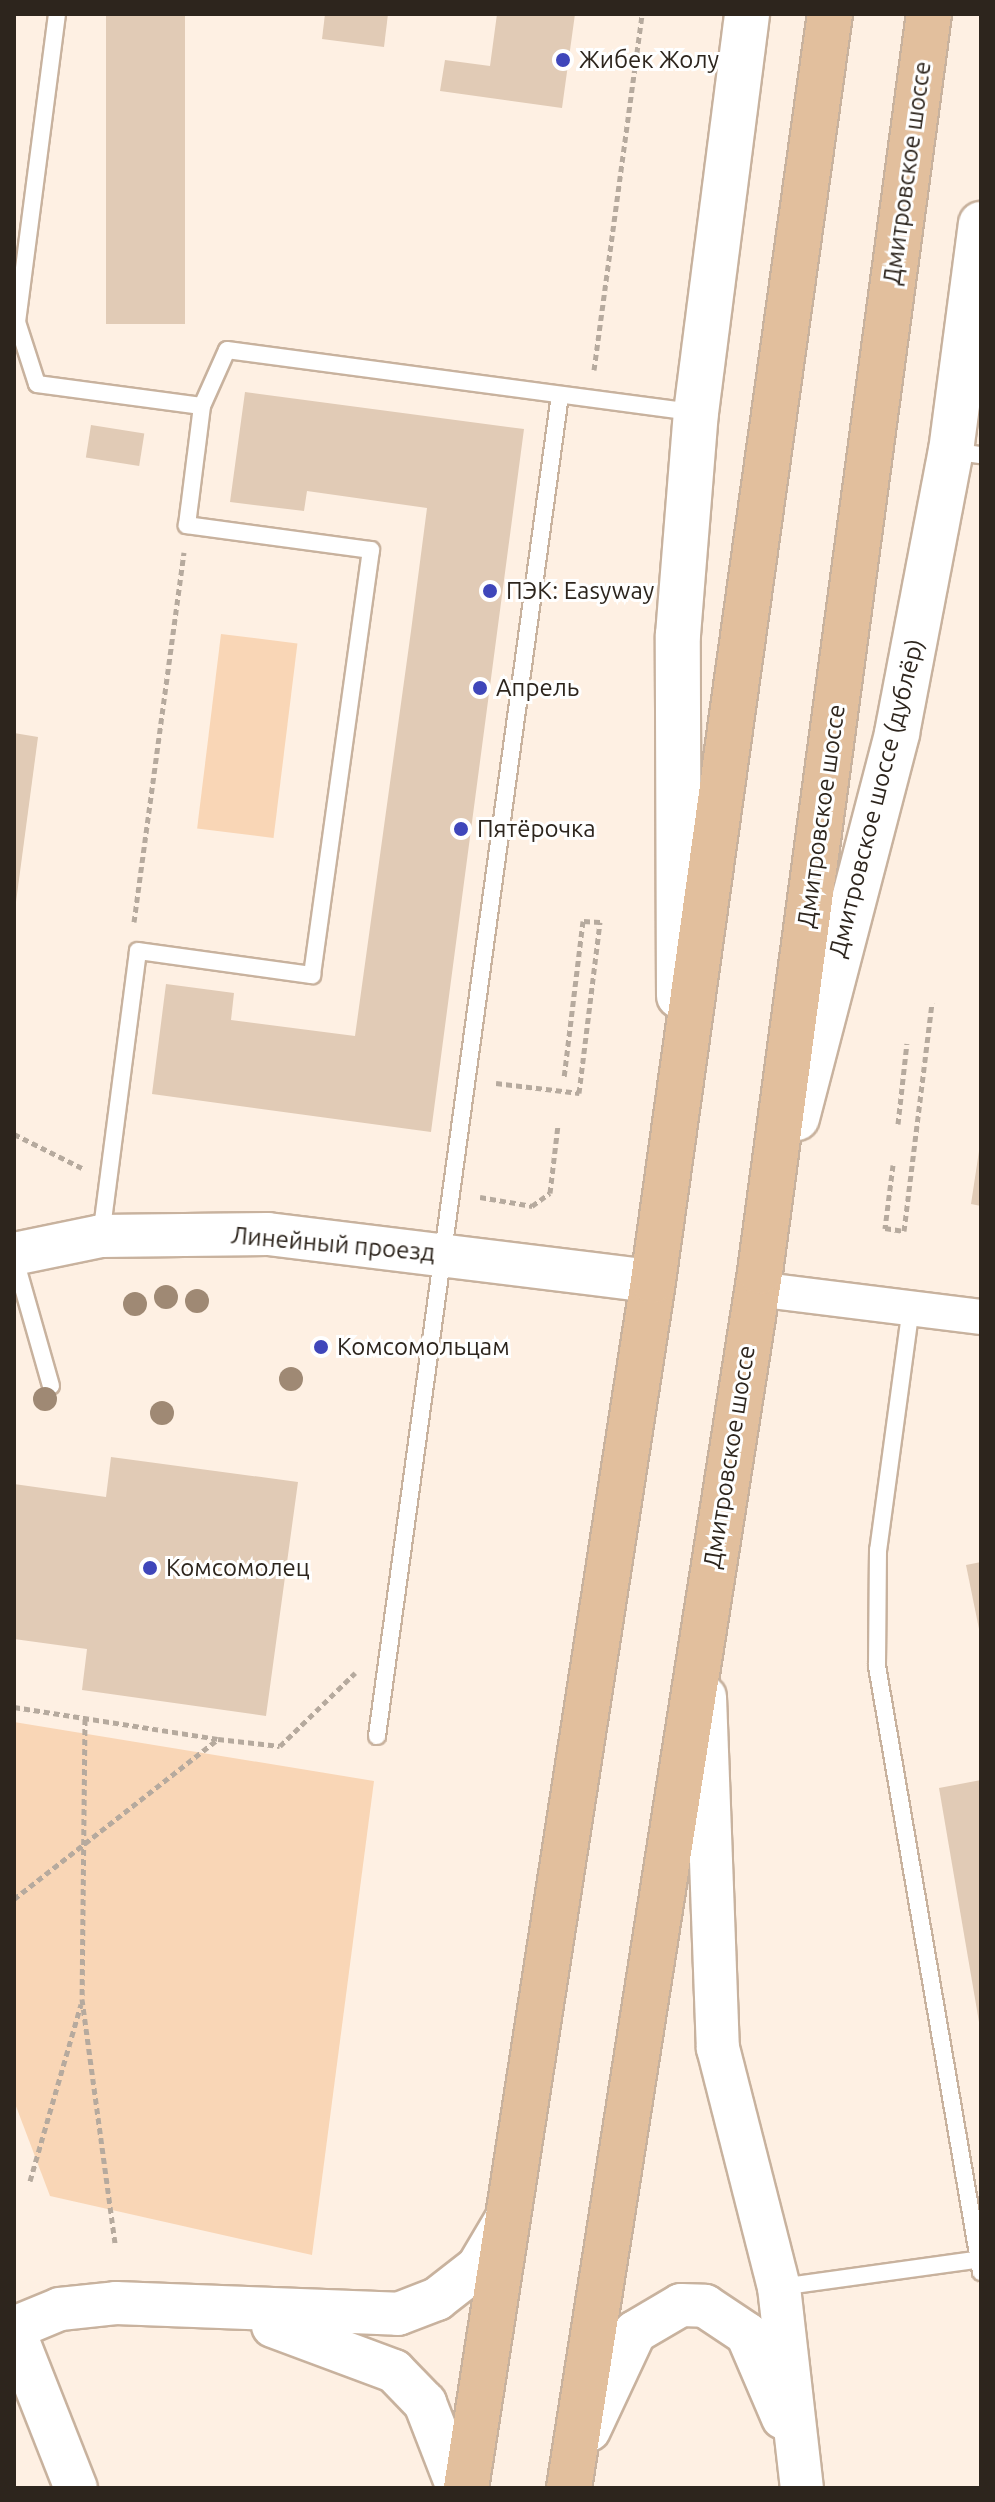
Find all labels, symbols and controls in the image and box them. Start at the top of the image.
place label: Жибек Жолу [579,46,719,74]
marker: Жибек Жолу [554,51,572,69]
street label: Дмитровское шоссе [877,59,937,287]
place label: ПЭК: Easyway [506,577,654,605]
marker: ПЭК: Easyway [481,582,499,600]
street label: Дмитровское шоссе (дублёр) [822,636,930,960]
place label: Апрель [496,674,579,702]
marker: Апрель [471,679,489,697]
street label: Дмитровское шоссе [791,702,851,930]
place label: Пятёрочка [477,815,596,843]
marker: Пятёрочка [452,820,470,838]
street label: Линейный проезд [230,1221,436,1267]
place label: Комсомольцам [337,1333,510,1361]
marker: Комсомольцам [312,1338,330,1356]
street label: Дмитровское шоссе [697,1344,761,1570]
place label: Комсомолец [166,1554,310,1582]
marker: Комсомолец [141,1559,159,1577]

